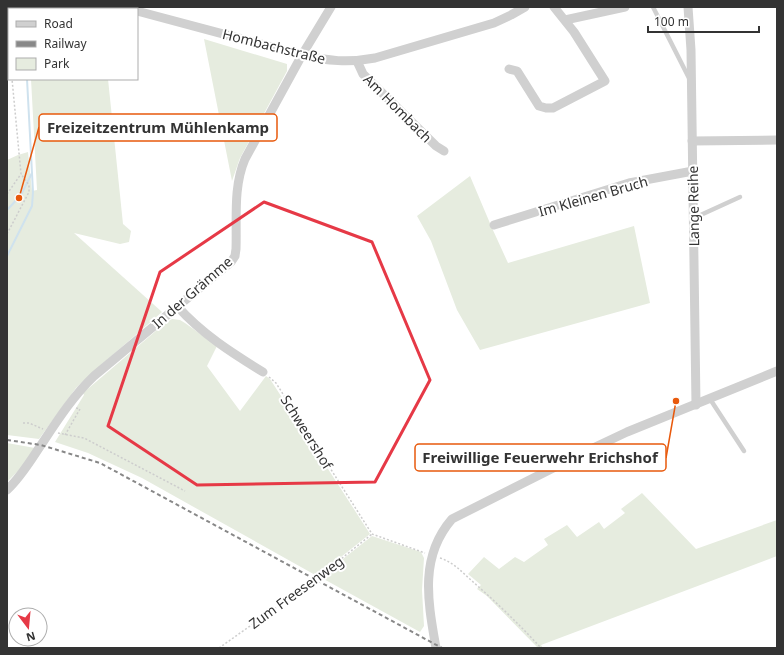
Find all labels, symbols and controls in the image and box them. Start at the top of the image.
legend [8,8,138,80]
scale bar [648,8,759,34]
text: 100 m [654,13,689,30]
text: Road [44,15,73,32]
street label: Hombachstraße [220,24,328,68]
text: Railway [44,35,88,52]
text: Park [44,55,70,72]
street label: Am Hombach [360,70,436,146]
callout: Freizeitzentrum Mühlenkamp [39,114,277,141]
text: Freizeitzentrum Mühlenkamp [47,117,269,137]
street label: Lange Reihe [683,165,703,247]
street label: Im Kleinen Bruch [536,171,650,221]
street label: In der Grämme [148,252,236,332]
street label: Schweershof [277,391,338,474]
callout: Freiwillige Feuerwehr Erichshof [415,444,666,471]
text: Freiwillige Feuerwehr Erichshof [422,447,659,467]
street label: Zum Freesenweg [245,551,347,633]
north arrow [8,607,48,647]
text: N [25,629,37,646]

